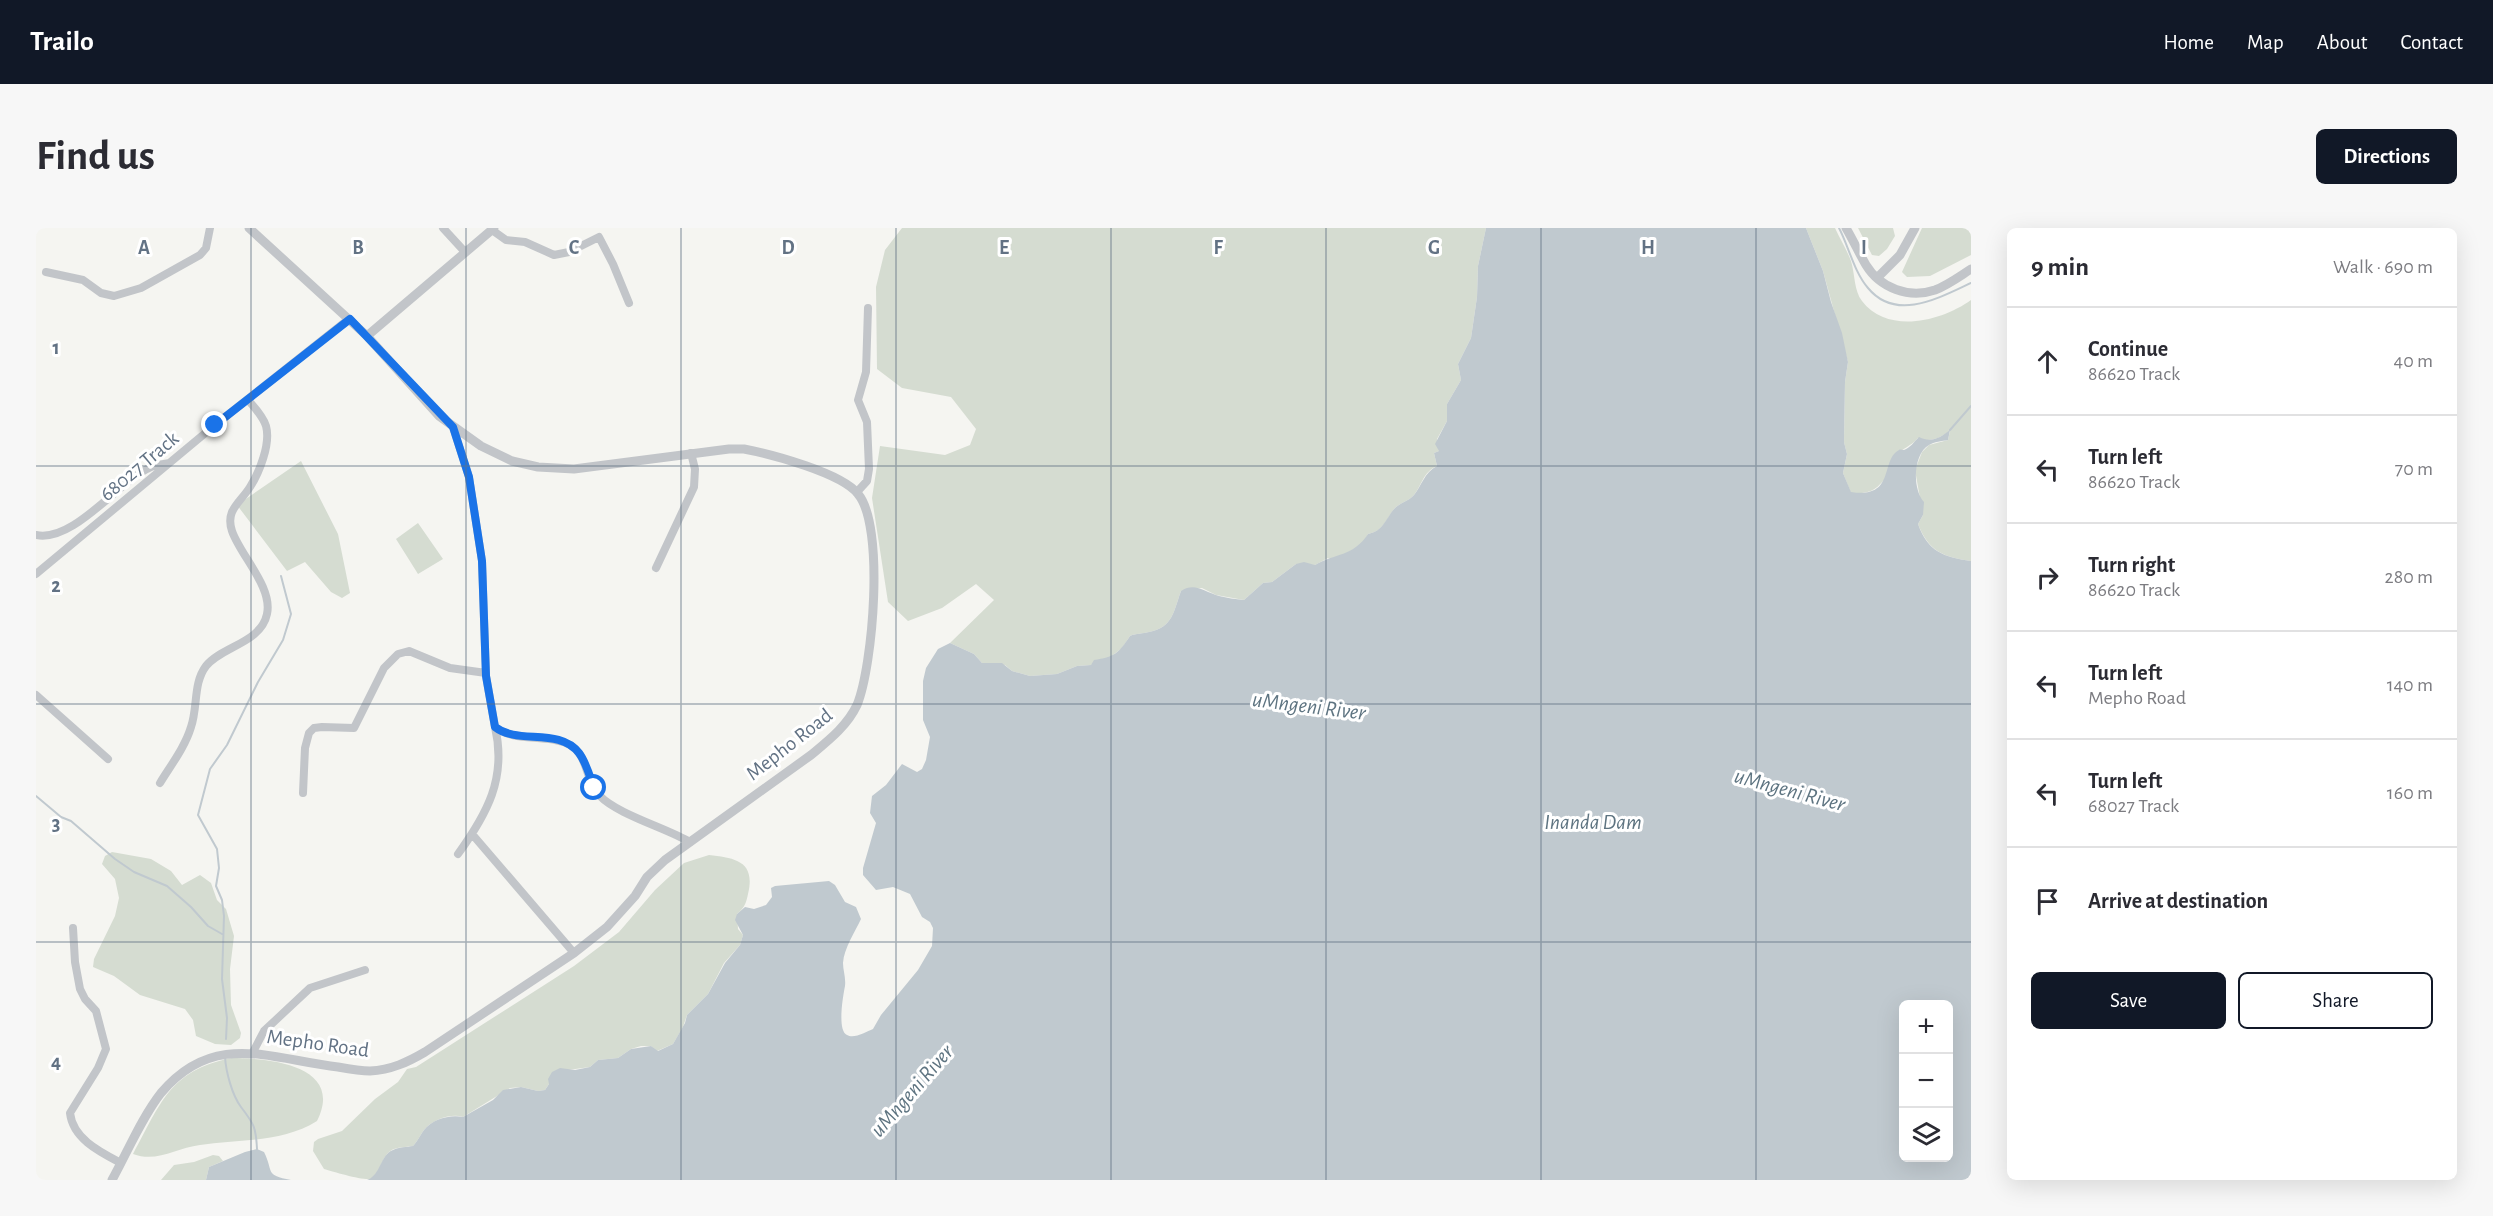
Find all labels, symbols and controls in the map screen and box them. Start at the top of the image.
text: Trailo [30,28,94,56]
text: Home [2163,32,2214,53]
text: Map [2247,32,2284,53]
text: About [2317,32,2367,53]
text: Contact [2400,32,2463,53]
button: Directions [2316,129,2457,184]
text: Find us [36,135,155,177]
text: A [138,238,150,258]
text: B [352,238,364,258]
text: C [569,238,580,258]
text: D [781,238,795,258]
text: E [999,238,1009,258]
text: F [1213,238,1223,258]
text: G [1428,238,1440,258]
text: H [1641,238,1655,258]
text: I [1861,238,1867,258]
text: 9 min [2031,254,2089,280]
text: Walk · 690 m [2333,257,2433,277]
text: 1 [52,338,60,358]
text: Continue [2088,338,2168,360]
icon: ahead [2031,345,2064,378]
text: 40 m [2394,351,2433,371]
text: 86620 Track [2088,364,2180,384]
route end [201,411,227,437]
street label: 68027 Track [96,427,183,505]
text: Turn left [2088,446,2162,468]
icon: left [2031,453,2064,486]
text: 70 m [2395,459,2433,479]
text: 86620 Track [2088,472,2180,492]
text: Turn right [2088,554,2175,576]
icon: right [2031,561,2064,594]
text: 280 m [2385,567,2433,587]
text: 2 [51,576,61,596]
text: 86620 Track [2088,580,2180,600]
text: Turn left [2088,662,2162,684]
icon: left [2031,669,2064,702]
text: 140 m [2387,675,2433,695]
water label: uMngeni River [1251,688,1368,724]
text: Mepho Road [2088,688,2186,708]
street label: Mepho Road [742,704,836,784]
water label: uMngeni River [1732,765,1848,816]
text: Turn left [2088,770,2162,792]
route start [580,774,606,800]
icon: left [2031,777,2064,810]
text: 160 m [2387,783,2433,803]
text: 68027 Track [2088,796,2179,816]
water label: Inanda Dam [1544,811,1642,833]
text: 3 [52,814,60,834]
icon: arrive [2031,885,2064,918]
text: Arrive at destination [2088,890,2268,912]
button: Save [2031,972,2226,1029]
button: Share [2238,972,2433,1029]
map controls [1899,1000,1953,1162]
button: + [1899,1000,1953,1054]
street label: Mepho Road [265,1026,371,1061]
water label: uMngeni River [866,1040,958,1141]
text: 4 [51,1052,61,1072]
button: − [1899,1054,1953,1108]
button: layers [1899,1108,1953,1162]

